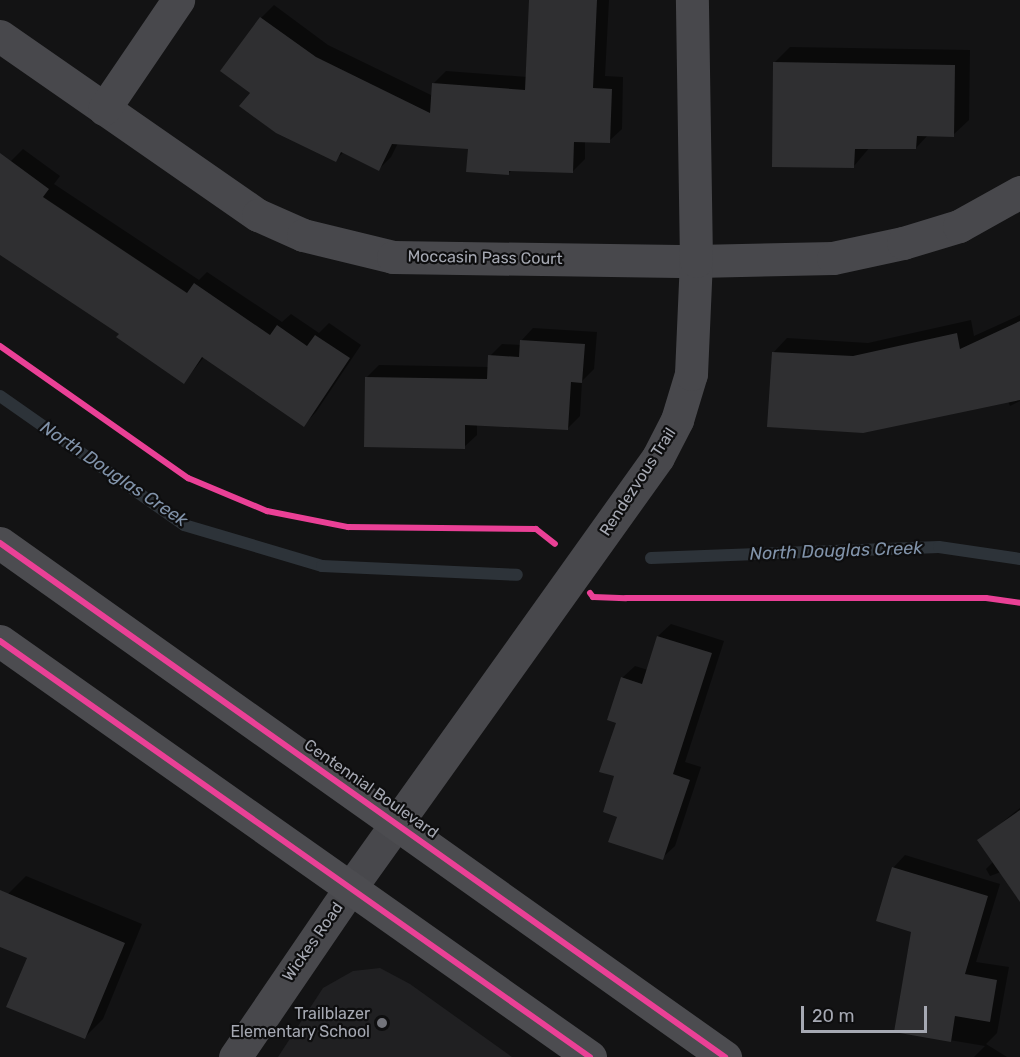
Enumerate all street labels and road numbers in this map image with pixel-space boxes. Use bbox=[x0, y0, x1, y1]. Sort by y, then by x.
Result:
street label: Moccasin Pass Court bbox=[407, 247, 563, 269]
street label: Rendezvous Trail bbox=[596, 424, 680, 540]
street label: Centennial Boulevard bbox=[300, 735, 442, 843]
street label: Wickes Road bbox=[279, 899, 347, 985]

